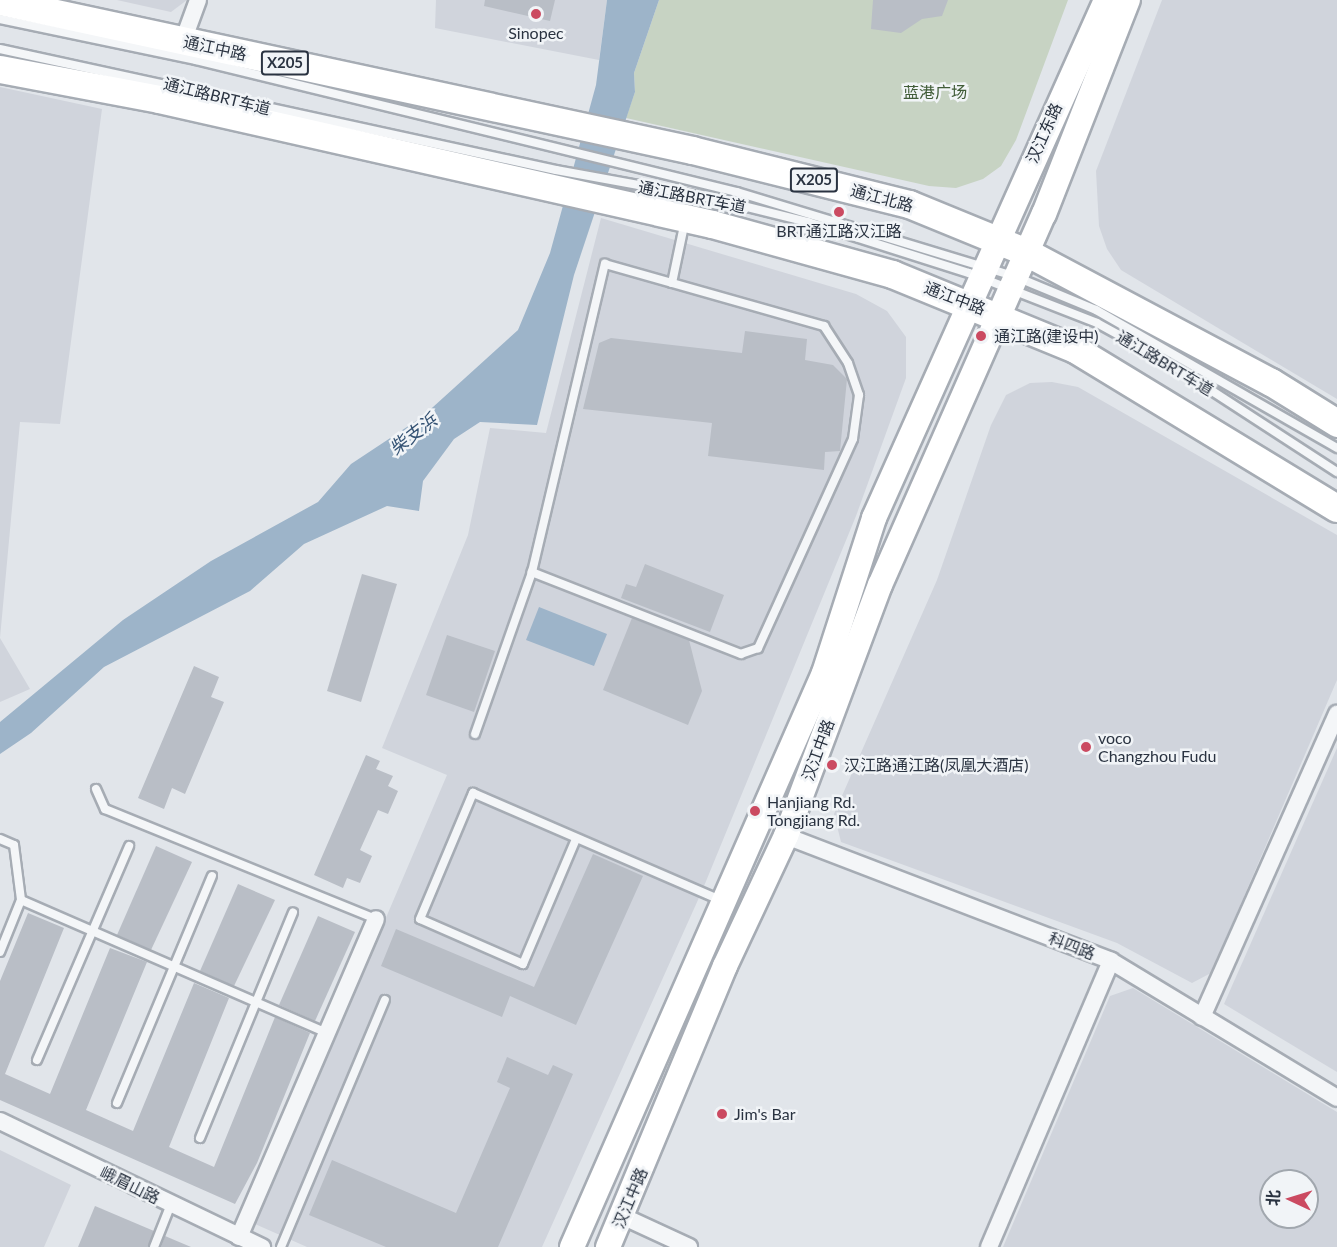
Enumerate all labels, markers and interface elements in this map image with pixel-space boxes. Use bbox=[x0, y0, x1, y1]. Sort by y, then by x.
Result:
marker: Sinopec bbox=[529, 7, 543, 21]
place label: Sinopec bbox=[508, 23, 564, 43]
street label: 通江中路 bbox=[182, 32, 248, 64]
road number: X205 bbox=[260, 51, 310, 75]
street label: 通江路BRT车道 bbox=[162, 73, 272, 119]
park label: 蓝港广场 bbox=[903, 82, 967, 102]
street label: 汉江东路 bbox=[1022, 100, 1066, 166]
road number: X205 bbox=[788, 168, 840, 192]
street label: 通江路BRT车道 bbox=[636, 177, 748, 217]
street label: 通江北路 bbox=[849, 180, 915, 216]
marker: BRT通江路汉江路 bbox=[832, 205, 846, 219]
place label: BRT通江路汉江路 bbox=[776, 221, 902, 241]
street label: 通江中路 bbox=[922, 278, 988, 318]
place label: 通江路(建设中) bbox=[994, 326, 1099, 346]
marker: 通江路(建设中) bbox=[972, 327, 990, 345]
street label: 通江路BRT车道 bbox=[1113, 327, 1217, 399]
water label: 柴支浜 bbox=[385, 409, 441, 459]
street label: 汉江中路 bbox=[798, 717, 838, 783]
place label: voco Changzhou Fudu bbox=[1098, 728, 1216, 766]
marker: voco Changzhou Fudu bbox=[1079, 740, 1093, 754]
place label: 汉江路通江路(凤凰大酒店) bbox=[844, 755, 1029, 775]
marker: 汉江路通江路(凤凰大酒店) bbox=[825, 758, 839, 772]
place label: Hanjiang Rd. Tongjiang Rd. bbox=[767, 792, 860, 830]
marker: Hanjiang Rd. Tongjiang Rd. bbox=[748, 804, 762, 818]
street label: 科四路 bbox=[1046, 928, 1098, 964]
place label: Jim's Bar bbox=[734, 1104, 796, 1124]
marker: Jim's Bar bbox=[715, 1107, 729, 1121]
street label: 峨眉山路 bbox=[97, 1162, 163, 1208]
street label: 汉江中路 bbox=[609, 1165, 651, 1231]
north arrow bbox=[1259, 1169, 1319, 1229]
text: 北 bbox=[1263, 1189, 1283, 1207]

